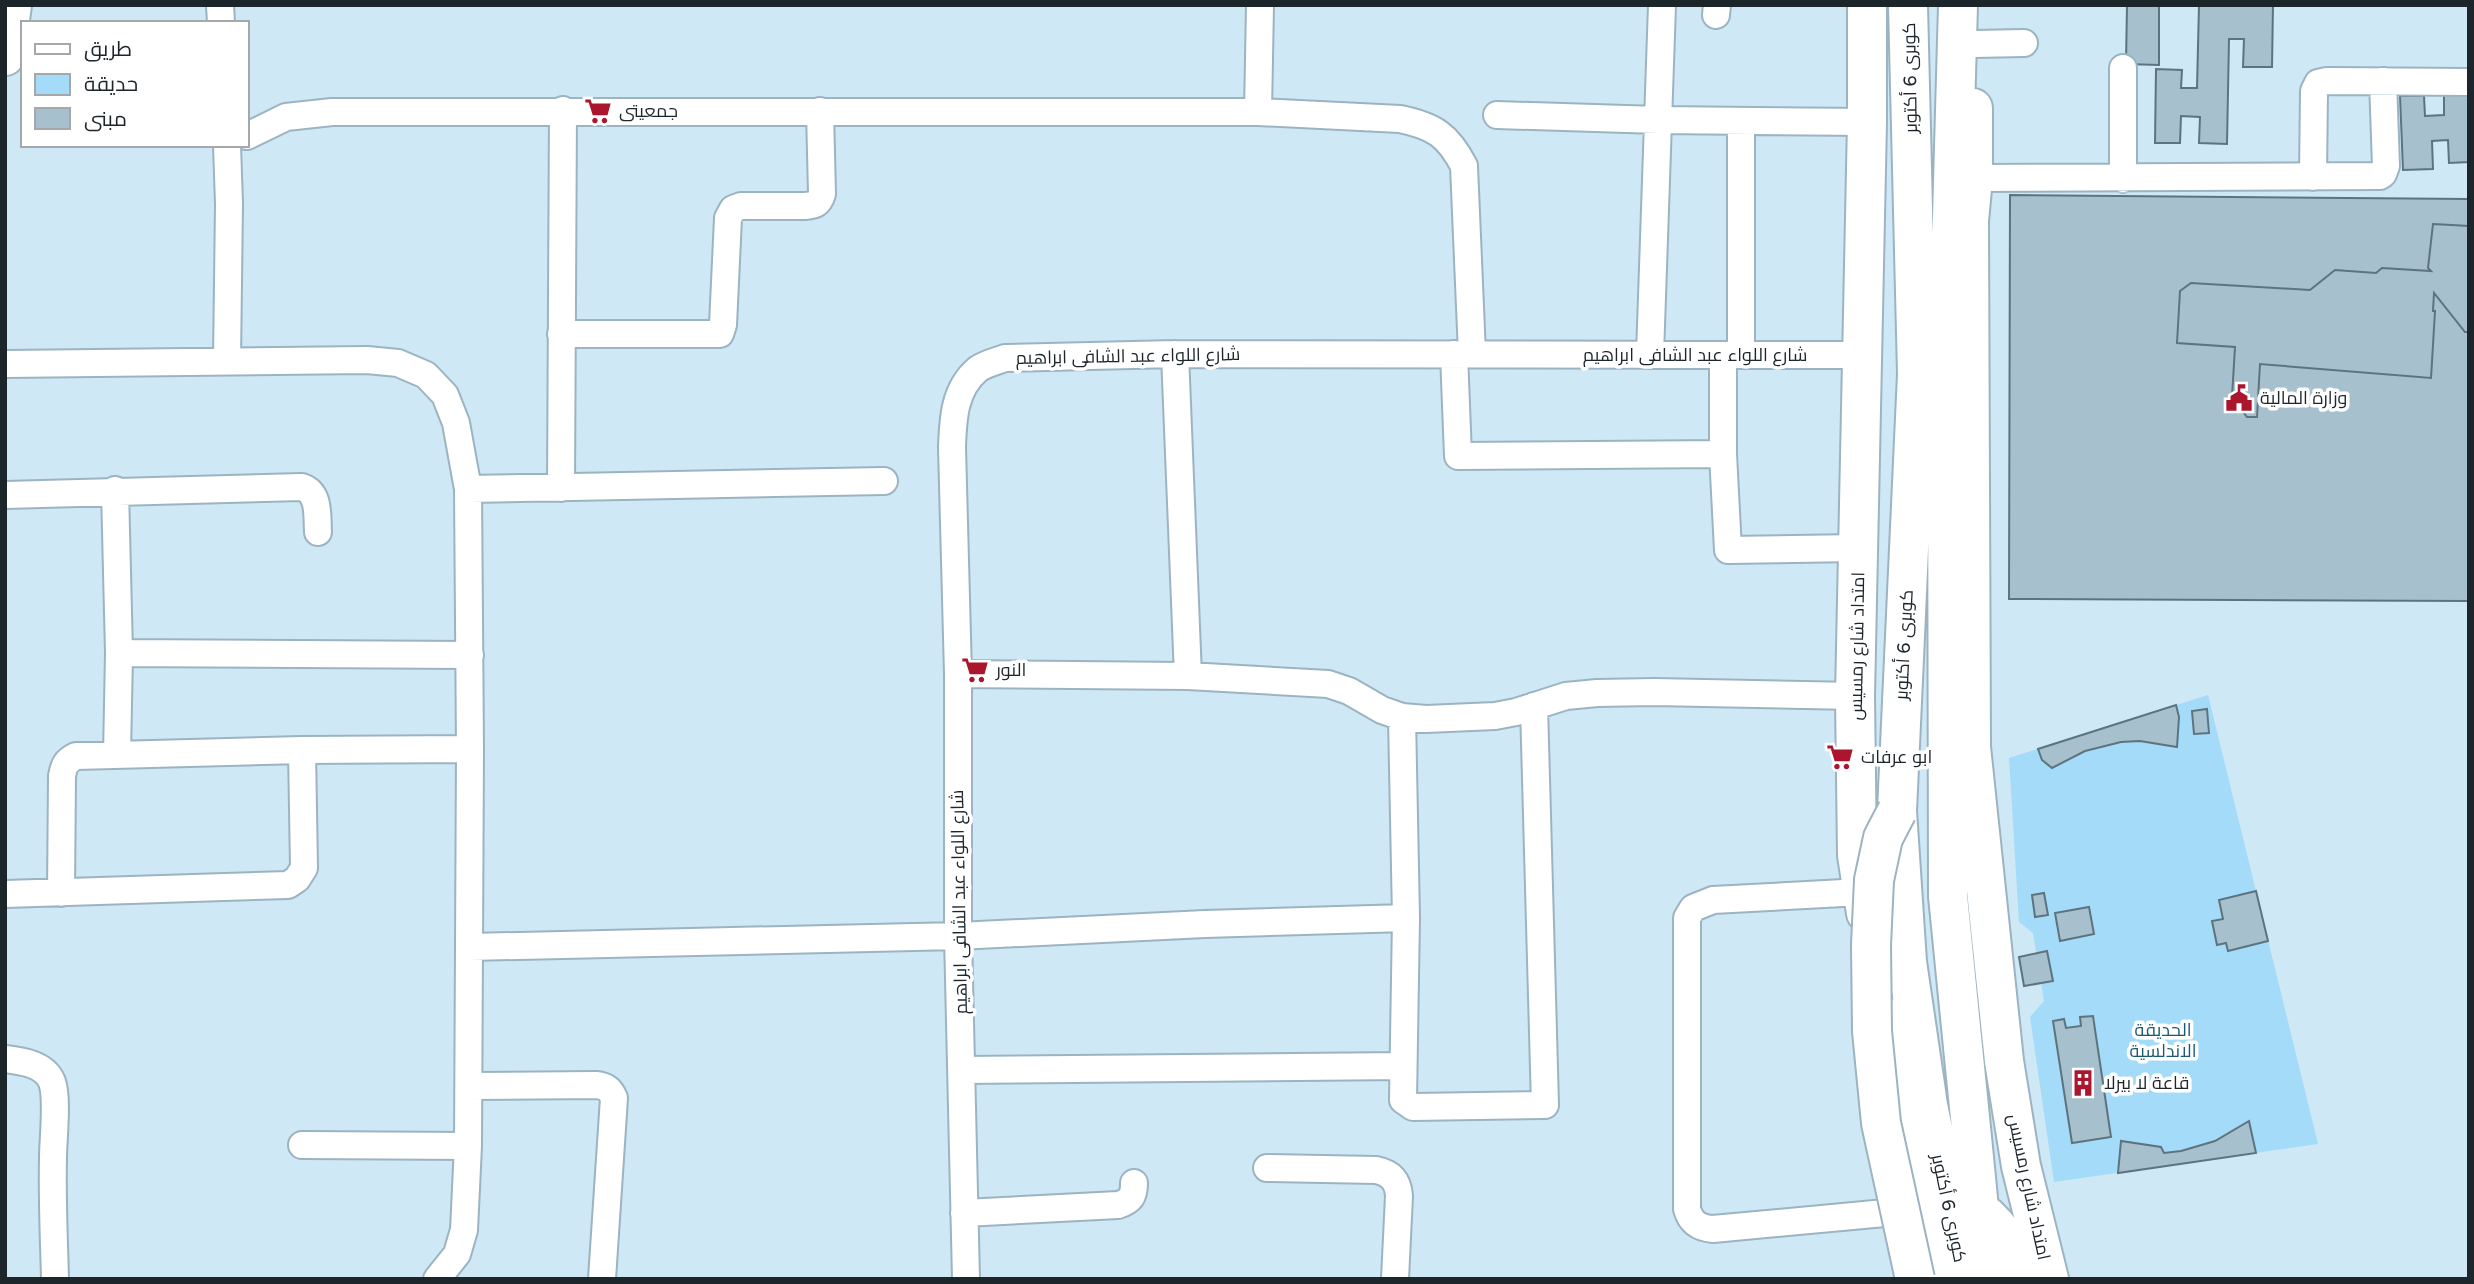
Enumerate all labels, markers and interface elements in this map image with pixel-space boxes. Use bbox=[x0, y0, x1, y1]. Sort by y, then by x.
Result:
legend bbox=[21, 21, 248, 147]
street label: كوبرى 6 أكتوبر bbox=[1898, 22, 1922, 135]
text: طريق bbox=[84, 37, 132, 62]
text: حديقة bbox=[84, 72, 138, 97]
supermarket icon: جمعيتى bbox=[583, 96, 613, 126]
place label: جمعيتى bbox=[619, 100, 678, 122]
text: مبنى bbox=[84, 107, 127, 132]
street label: شارع اللواء عبد الشافى ابراهيم bbox=[1015, 343, 1241, 370]
street label: شارع اللواء عبد الشافى ابراهيم bbox=[1583, 344, 1807, 367]
public building icon: وزارة المالية bbox=[2224, 383, 2254, 413]
place label: وزارة المالية bbox=[2260, 387, 2347, 409]
street label: امتداد شارع رمسيس bbox=[1845, 572, 1870, 720]
street label: كوبرى 6 أكتوبر bbox=[1890, 589, 1918, 702]
supermarket icon: النور bbox=[960, 655, 990, 685]
place label: النور bbox=[995, 659, 1026, 681]
supermarket icon: ابو عرفات bbox=[1825, 742, 1855, 772]
place label: ابو عرفات bbox=[1861, 746, 1932, 768]
street label: شارع اللواء عبد الشافى ابراهيم bbox=[946, 789, 973, 1015]
park label: الحديقة الاندلسية bbox=[2130, 1019, 2197, 1062]
building icon: قاعة لا بيرلا bbox=[2068, 1068, 2098, 1098]
place label: قاعة لا بيرلا bbox=[2104, 1072, 2189, 1094]
street label: امتداد شارع رمسيس bbox=[2002, 1112, 2055, 1262]
street label: كوبرى 6 أكتوبر bbox=[1927, 1151, 1971, 1264]

